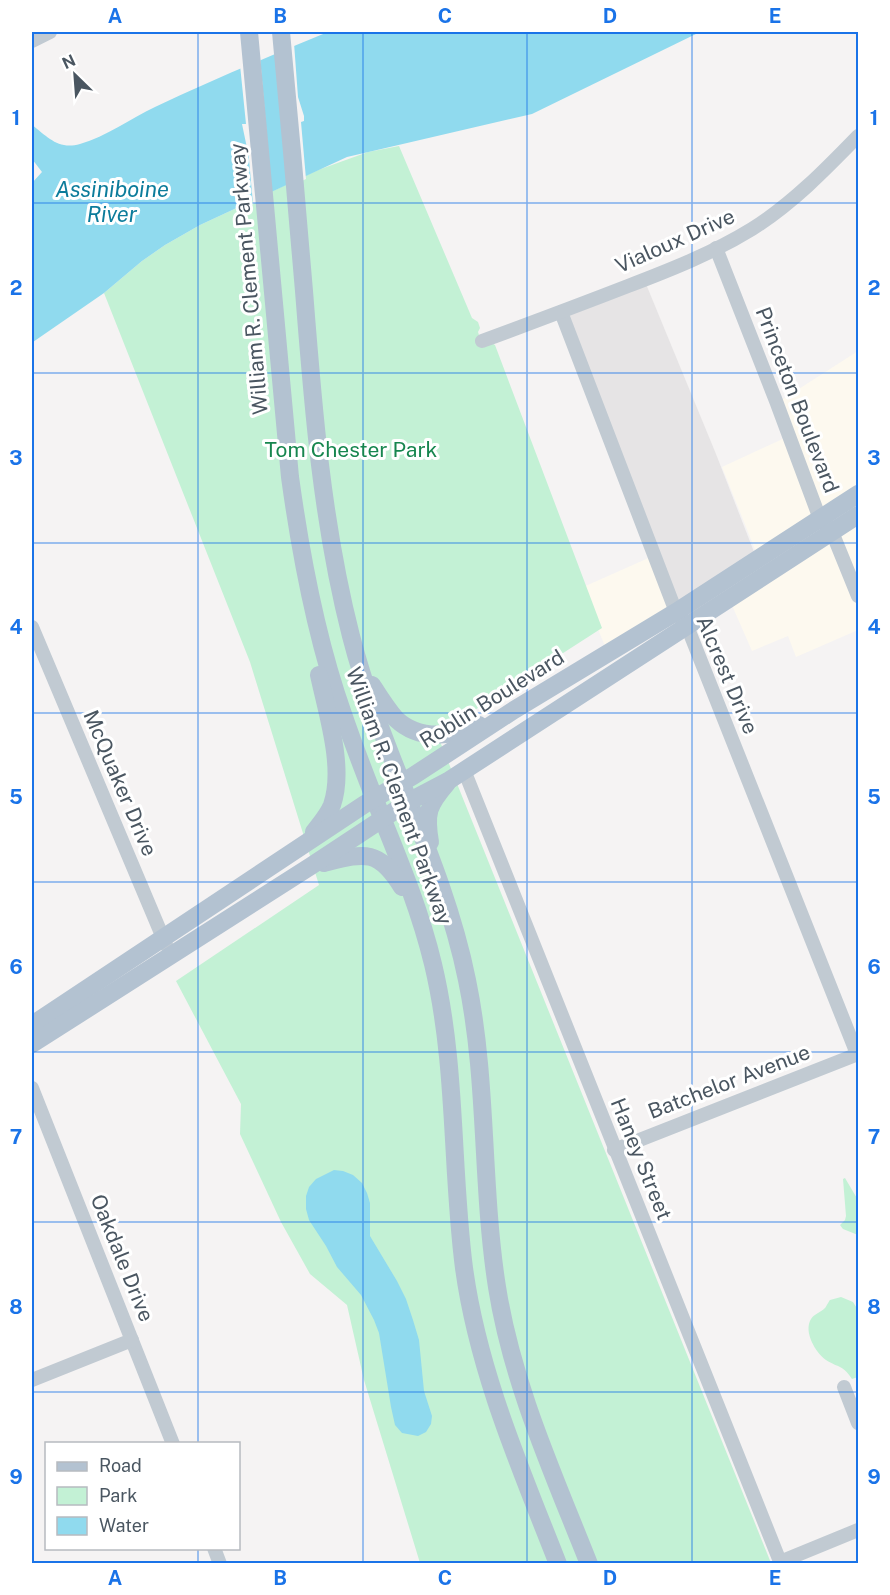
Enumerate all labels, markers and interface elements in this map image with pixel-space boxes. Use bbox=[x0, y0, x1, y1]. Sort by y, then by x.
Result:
text: A bbox=[108, 4, 122, 28]
text: B bbox=[273, 4, 287, 28]
text: C bbox=[438, 4, 452, 28]
text: D bbox=[603, 4, 617, 28]
text: E bbox=[769, 4, 781, 28]
north arrow bbox=[45, 45, 105, 105]
text: N bbox=[59, 51, 79, 73]
text: 1 bbox=[12, 106, 20, 130]
text: 1 bbox=[870, 106, 878, 130]
street label: William R. Clement Parkway bbox=[224, 142, 273, 416]
water label: Assiniboine River bbox=[55, 176, 169, 227]
street label: Vialoux Drive bbox=[611, 203, 738, 278]
text: 2 bbox=[10, 276, 22, 300]
text: 2 bbox=[868, 276, 880, 300]
street label: Princeton Boulevard bbox=[750, 303, 844, 496]
park label: Tom Chester Park bbox=[265, 437, 438, 462]
text: 3 bbox=[9, 446, 23, 470]
text: 3 bbox=[867, 446, 881, 470]
street label: Alcrest Drive bbox=[691, 612, 764, 738]
text: 4 bbox=[9, 615, 23, 639]
text: 4 bbox=[867, 615, 881, 639]
street label: Roblin Boulevard bbox=[415, 644, 569, 753]
street label: William R. Clement Parkway bbox=[341, 664, 458, 928]
street label: McQuaker Drive bbox=[78, 706, 162, 860]
text: 5 bbox=[9, 785, 23, 809]
text: 5 bbox=[867, 785, 881, 809]
text: 6 bbox=[9, 955, 23, 979]
text: 6 bbox=[867, 955, 881, 979]
street label: Batchelor Avenue bbox=[644, 1039, 813, 1124]
street label: Haney Street bbox=[606, 1094, 677, 1223]
text: 7 bbox=[10, 1125, 22, 1149]
text: 7 bbox=[868, 1125, 880, 1149]
street label: Oakdale Drive bbox=[86, 1190, 159, 1325]
text: 8 bbox=[9, 1295, 23, 1319]
text: 8 bbox=[867, 1295, 881, 1319]
legend bbox=[45, 1442, 240, 1550]
text: Road bbox=[99, 1455, 142, 1476]
text: 9 bbox=[9, 1465, 23, 1489]
text: 9 bbox=[867, 1465, 881, 1489]
text: Park bbox=[99, 1485, 137, 1506]
text: Water bbox=[99, 1515, 149, 1536]
text: A bbox=[108, 1566, 122, 1590]
text: B bbox=[273, 1566, 287, 1590]
text: C bbox=[438, 1566, 452, 1590]
text: D bbox=[603, 1566, 617, 1590]
text: E bbox=[769, 1566, 781, 1590]

